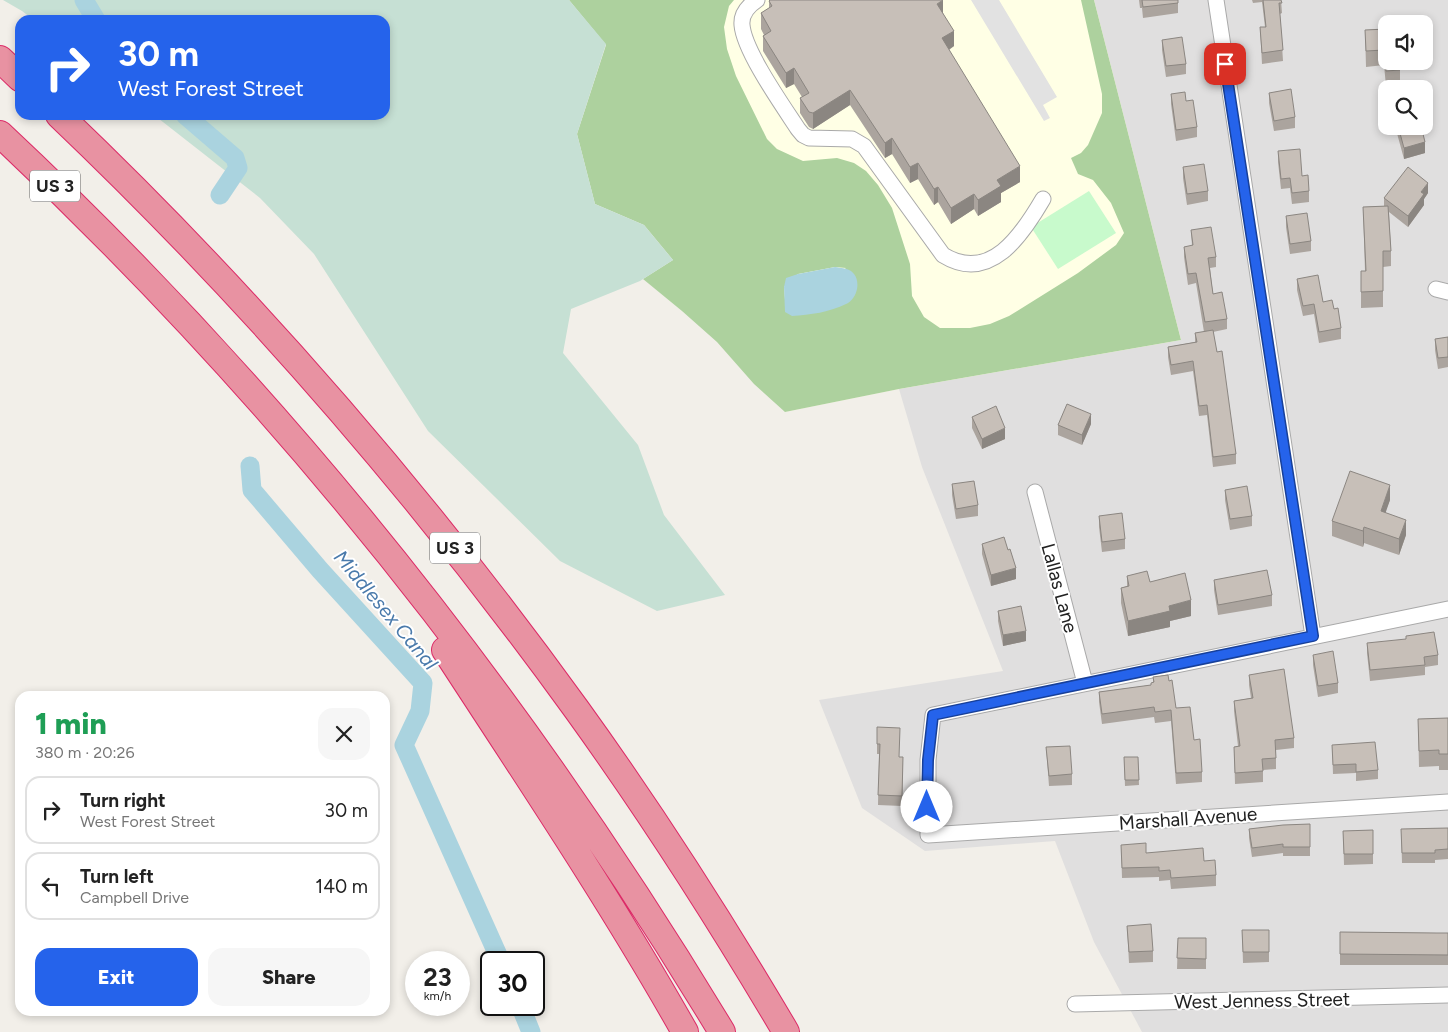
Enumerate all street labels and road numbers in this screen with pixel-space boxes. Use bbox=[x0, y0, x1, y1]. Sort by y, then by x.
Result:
road number: US 3 bbox=[30, 170, 80, 202]
road number: US 3 bbox=[430, 532, 480, 564]
street label: Lallas Lane bbox=[1037, 541, 1082, 635]
street label: Marshall Avenue bbox=[1118, 802, 1258, 835]
street label: West Jenness Street bbox=[1174, 987, 1350, 1014]

